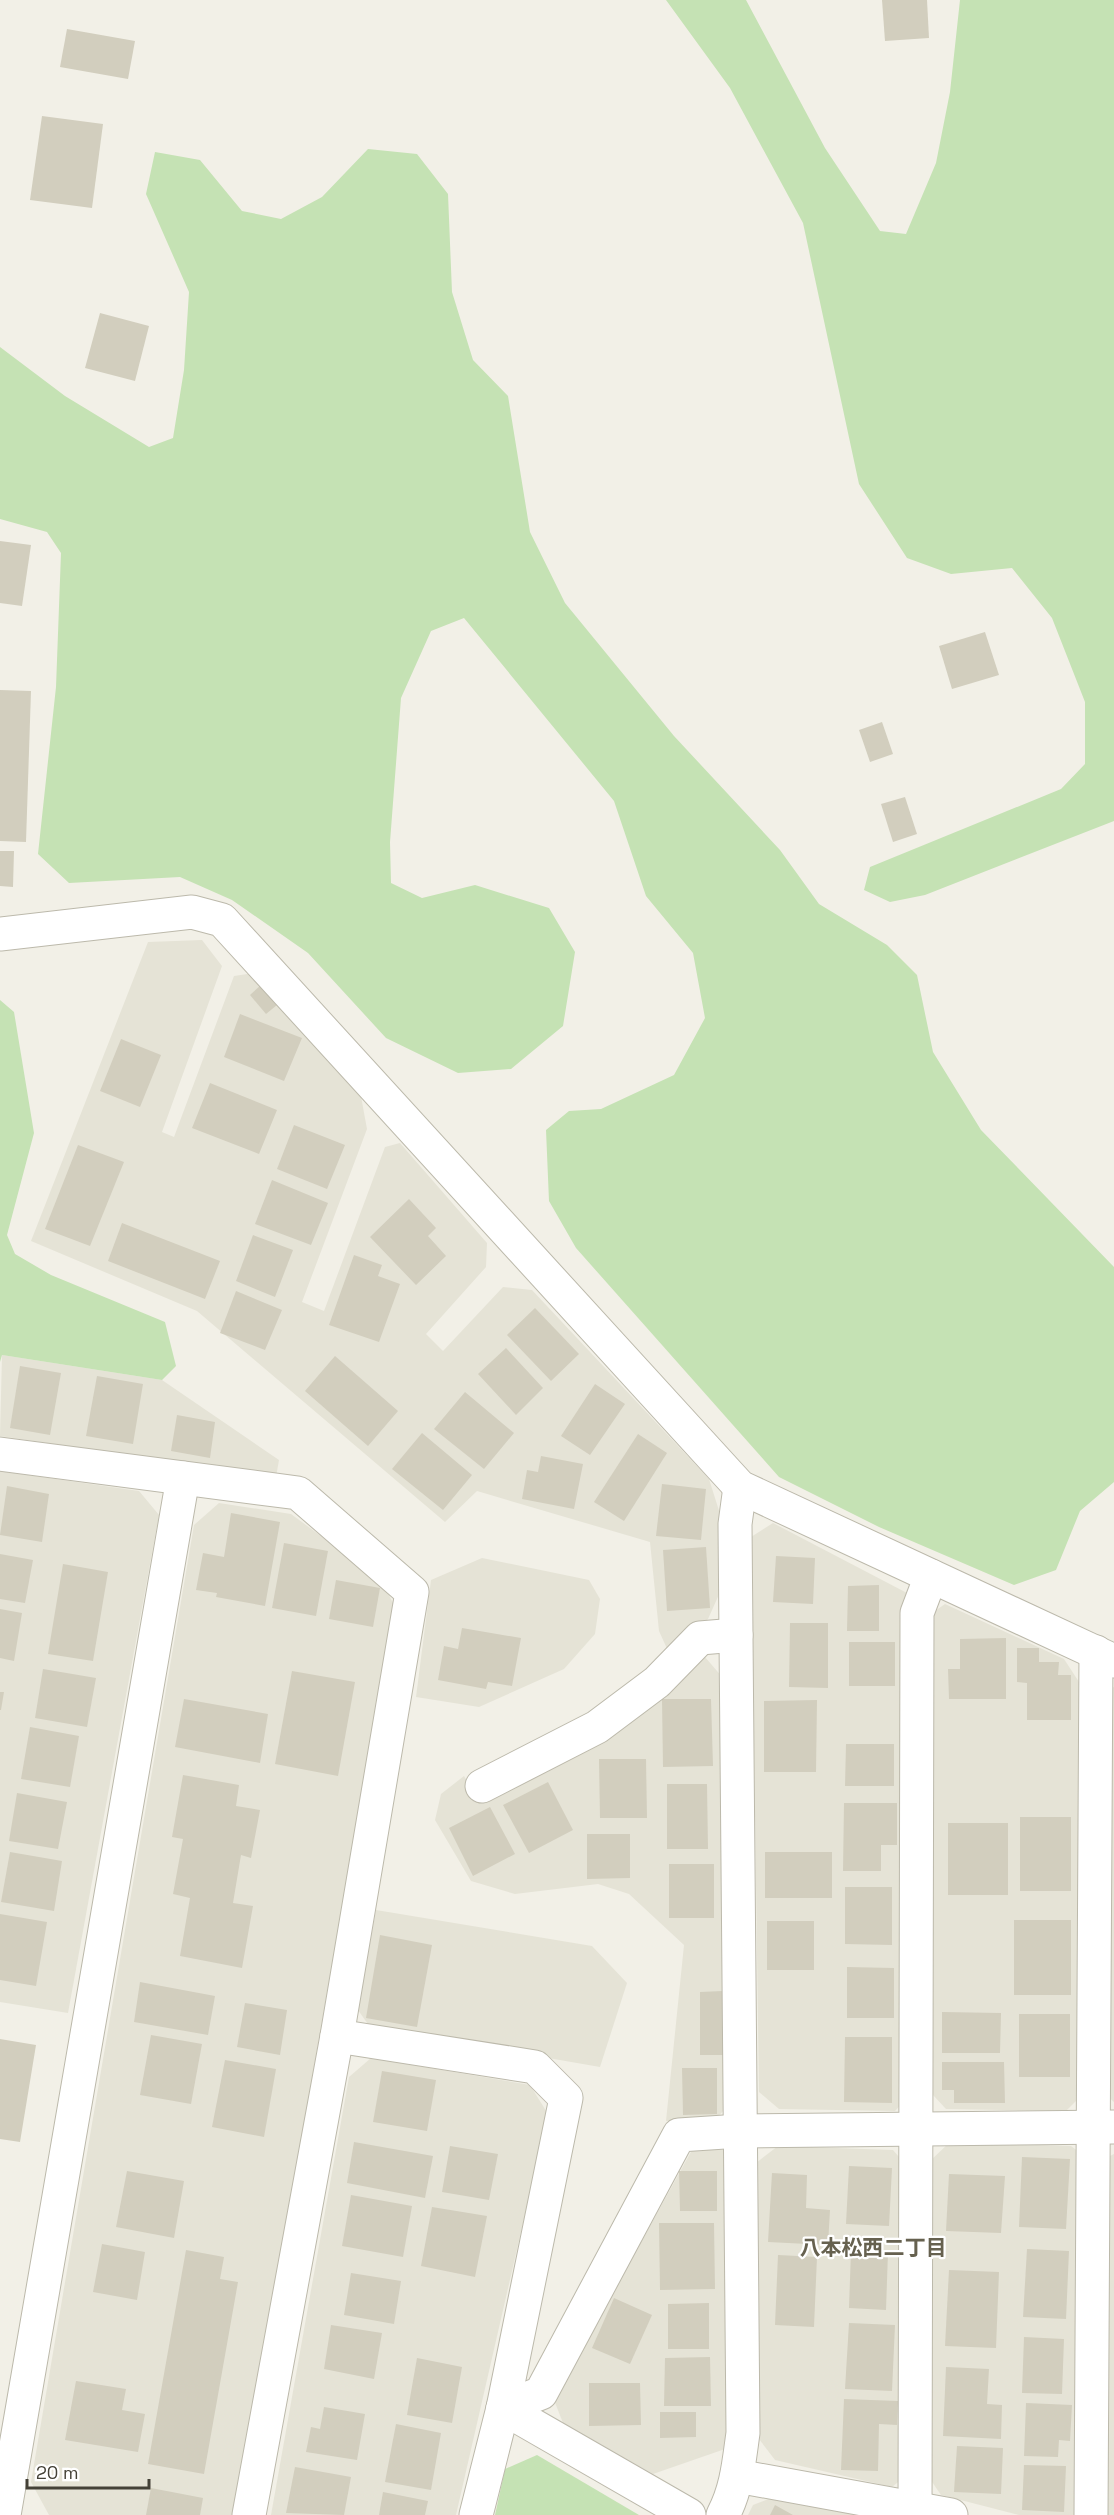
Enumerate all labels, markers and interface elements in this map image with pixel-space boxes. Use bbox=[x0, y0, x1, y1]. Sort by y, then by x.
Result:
district label: 八本松西二丁目 bbox=[800, 2234, 947, 2261]
scale bar bbox=[27, 2452, 148, 2490]
text: 20 m bbox=[36, 2461, 79, 2484]

